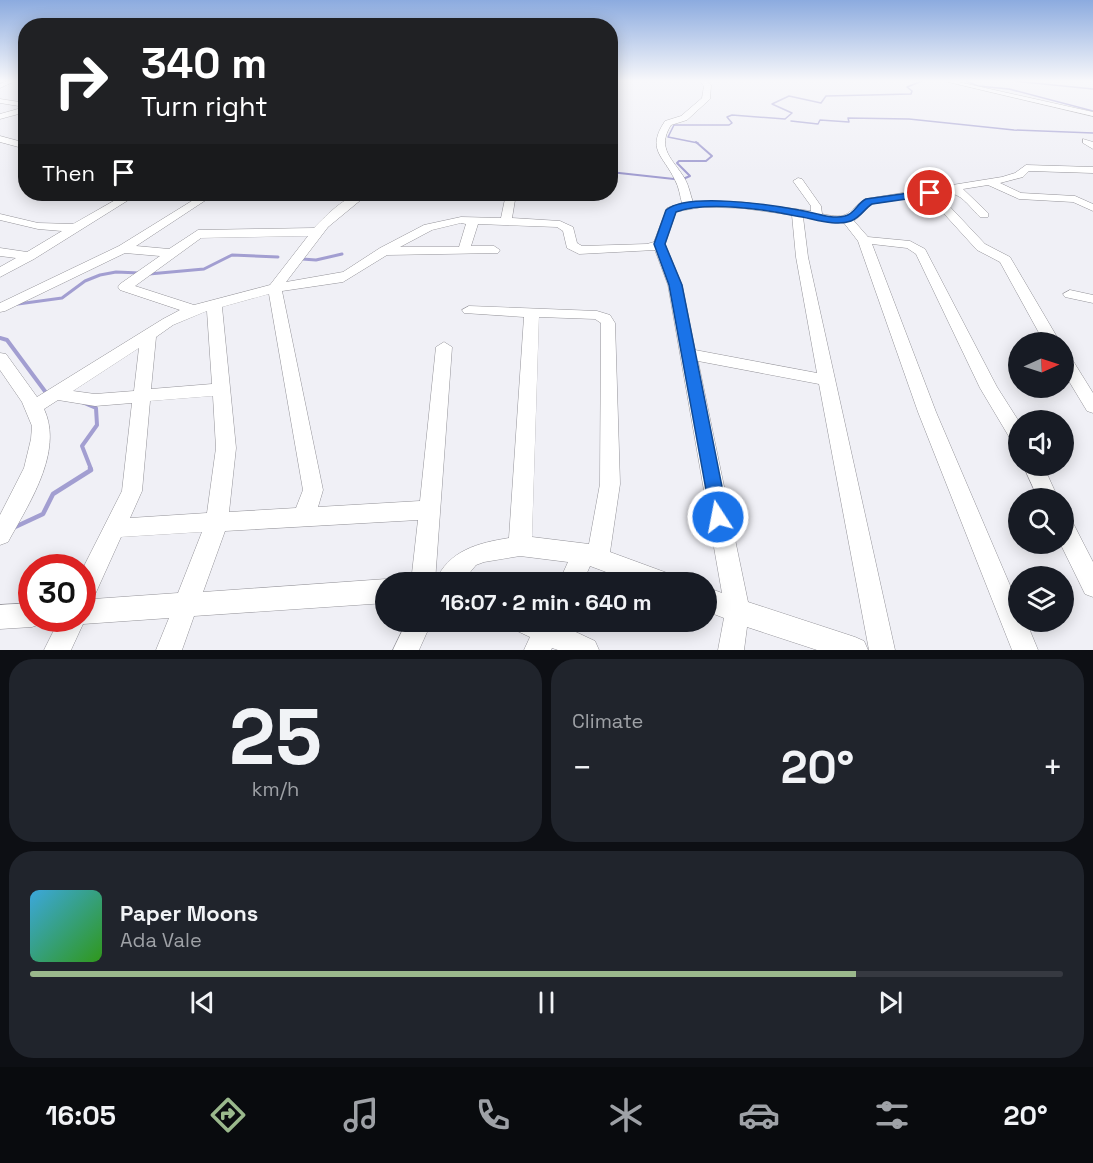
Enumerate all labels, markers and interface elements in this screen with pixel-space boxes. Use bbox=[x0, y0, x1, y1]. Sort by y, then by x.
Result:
text: 340 m bbox=[141, 37, 267, 90]
icon: right bbox=[42, 42, 120, 120]
text: Turn right bbox=[141, 89, 268, 124]
icon: arrive bbox=[107, 156, 140, 189]
text: Then bbox=[42, 159, 95, 187]
pin bbox=[904, 167, 955, 218]
icon: arrive bbox=[913, 176, 946, 209]
north arrow bbox=[1008, 332, 1074, 398]
map controls bbox=[1008, 332, 1074, 632]
button: sound bbox=[1008, 410, 1074, 476]
position arrow bbox=[686, 485, 750, 549]
button: search bbox=[1008, 488, 1074, 554]
speed limit sign: 30 bbox=[18, 554, 96, 632]
button: layers bbox=[1008, 566, 1074, 632]
text: 16:07 · 2 min · 640 m bbox=[440, 588, 652, 616]
text: 25 bbox=[229, 687, 322, 787]
text: Climate bbox=[572, 708, 643, 734]
text: 20° bbox=[781, 739, 854, 796]
text: − bbox=[572, 747, 592, 789]
text: + bbox=[1043, 747, 1063, 789]
text: km/h bbox=[252, 776, 299, 802]
text: Paper Moons bbox=[120, 899, 258, 927]
text: Ada Vale bbox=[120, 927, 202, 953]
icon: previous bbox=[186, 986, 219, 1019]
icon: pause bbox=[530, 986, 563, 1019]
icon: next bbox=[874, 986, 907, 1019]
icon: directions bbox=[207, 1094, 249, 1136]
icon: music bbox=[340, 1094, 382, 1136]
icon: phone bbox=[472, 1094, 514, 1136]
icon: climate bbox=[605, 1094, 647, 1136]
icon: car bbox=[738, 1094, 780, 1136]
icon: filters bbox=[871, 1094, 913, 1136]
text: 16:05 bbox=[45, 1098, 116, 1133]
text: 20° bbox=[1003, 1098, 1048, 1133]

